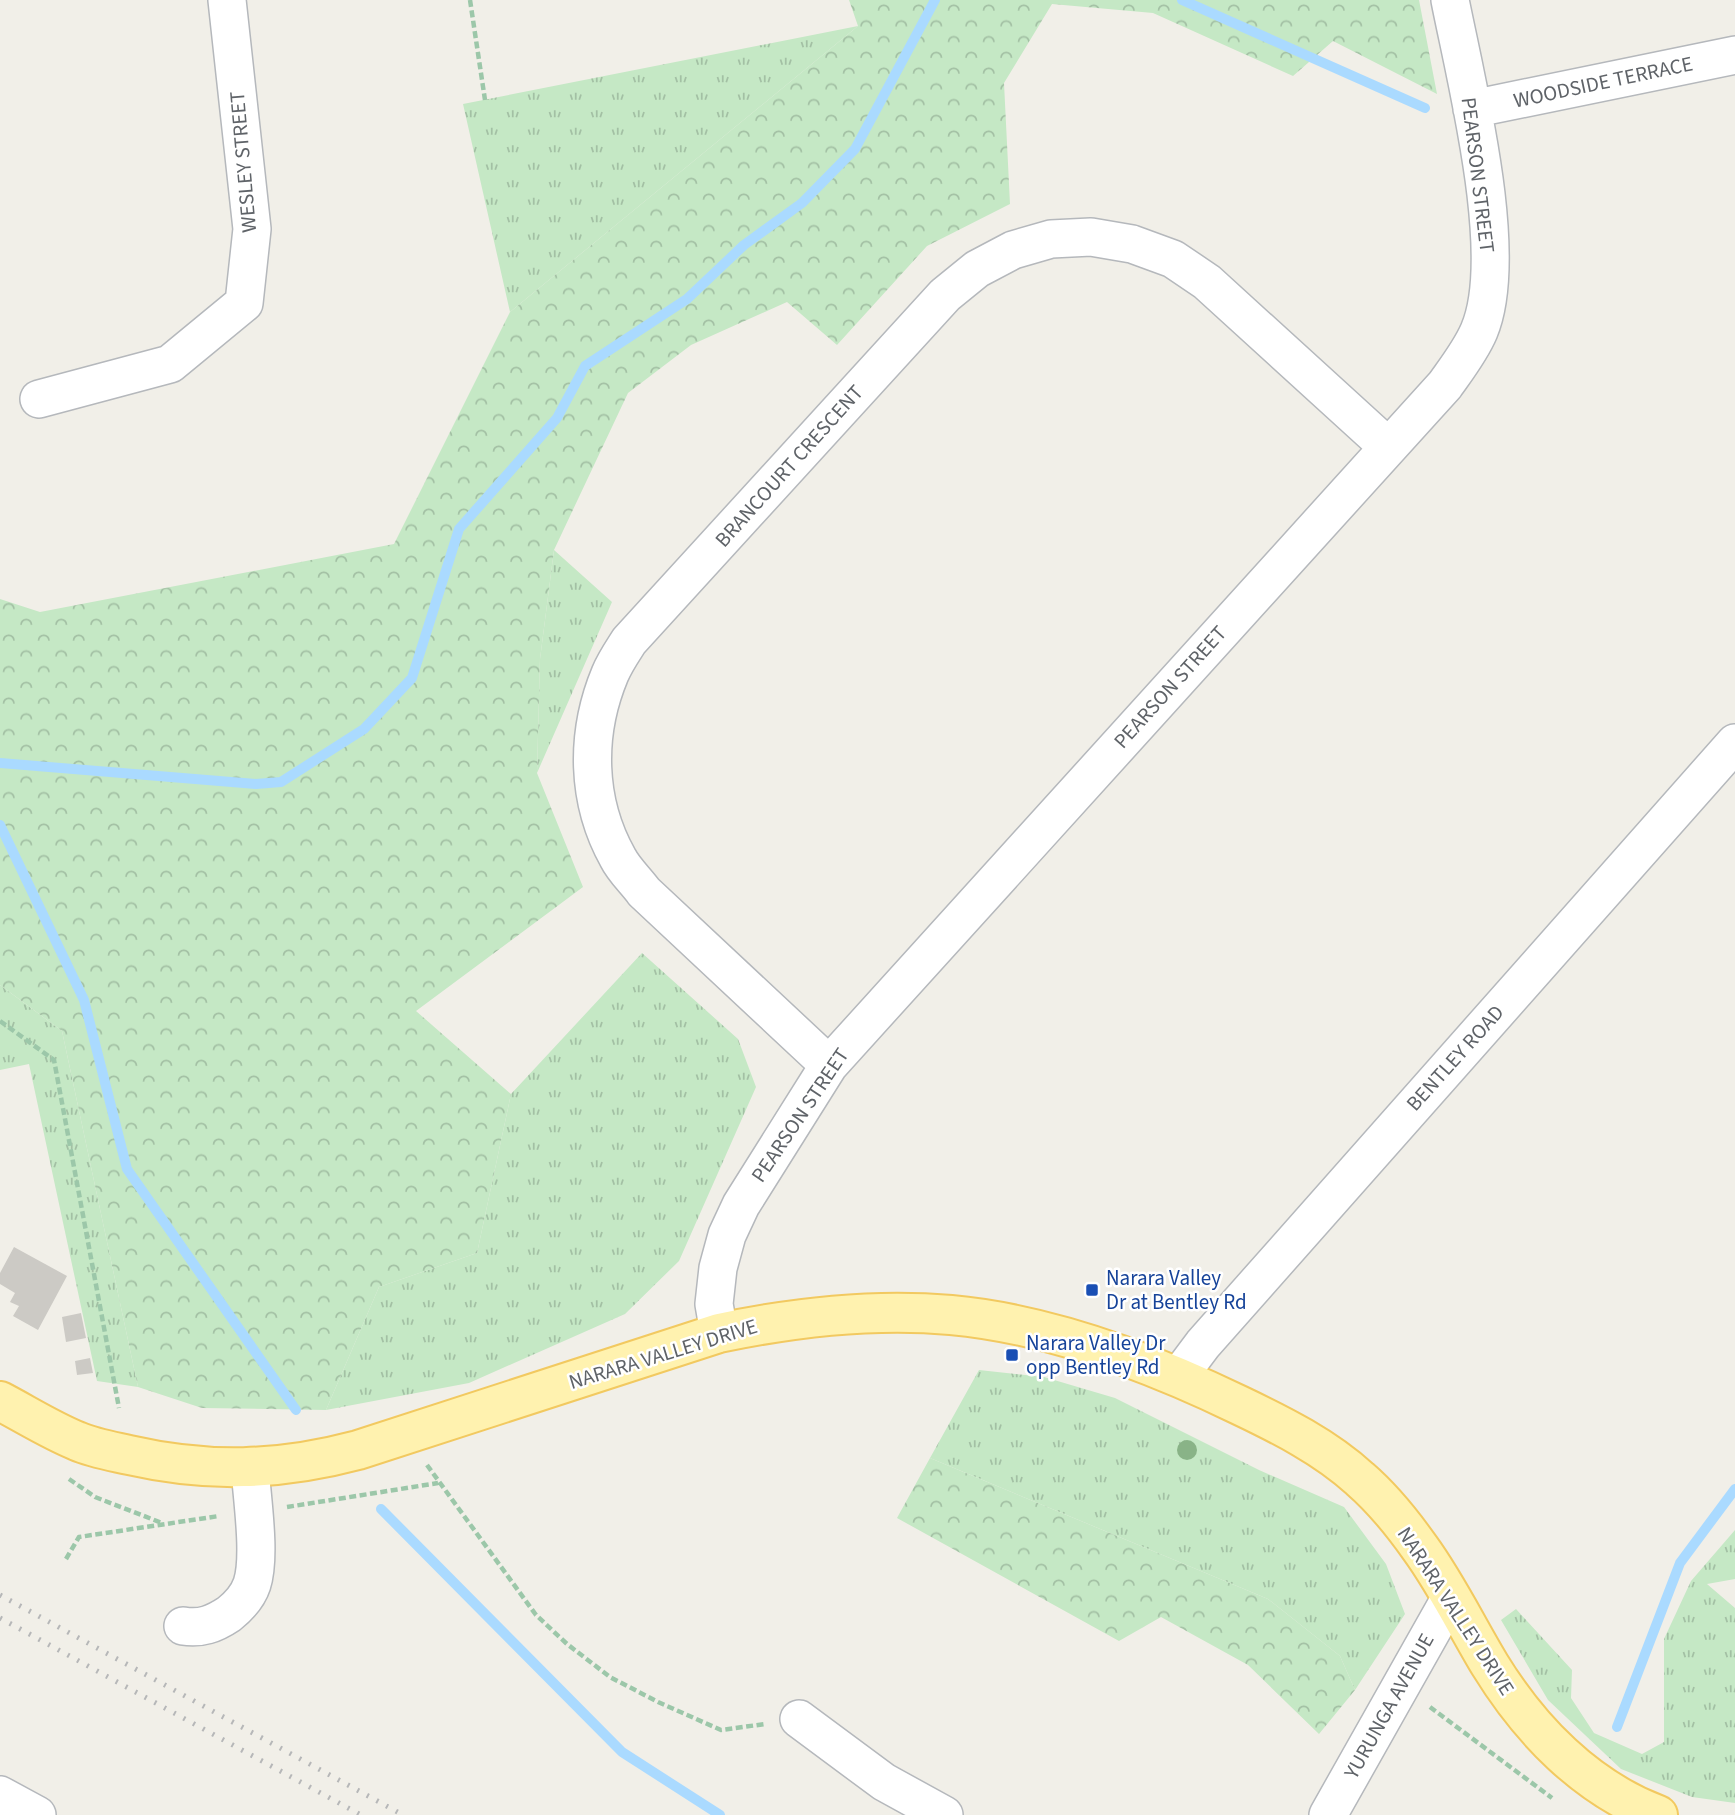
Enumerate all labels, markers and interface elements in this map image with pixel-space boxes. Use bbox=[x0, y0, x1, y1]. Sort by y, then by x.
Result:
street label: WOODSIDE TERRACE bbox=[1511, 48, 1695, 116]
street label: WESLEY STREET bbox=[222, 90, 264, 234]
street label: PEARSON STREET bbox=[1454, 96, 1502, 254]
street label: BRANCOURT CRESCENT bbox=[708, 378, 870, 554]
street label: PEARSON STREET bbox=[1107, 619, 1233, 755]
street label: BENTLEY ROAD bbox=[1399, 998, 1511, 1118]
street label: PEARSON STREET bbox=[744, 1042, 856, 1188]
place label: Narara Valley Dr at Bentley Rd bbox=[1106, 1263, 1247, 1317]
marker: Narara Valley Dr at Bentley Rd bbox=[1084, 1282, 1100, 1298]
street label: NARARA VALLEY DRIVE bbox=[565, 1311, 761, 1397]
place label: Narara Valley Dr opp Bentley Rd bbox=[1026, 1328, 1166, 1382]
marker: Narara Valley Dr opp Bentley Rd bbox=[1004, 1347, 1020, 1363]
street label: NARARA VALLEY DRIVE bbox=[1390, 1521, 1522, 1701]
street label: YURUNGA AVENUE bbox=[1336, 1628, 1441, 1785]

